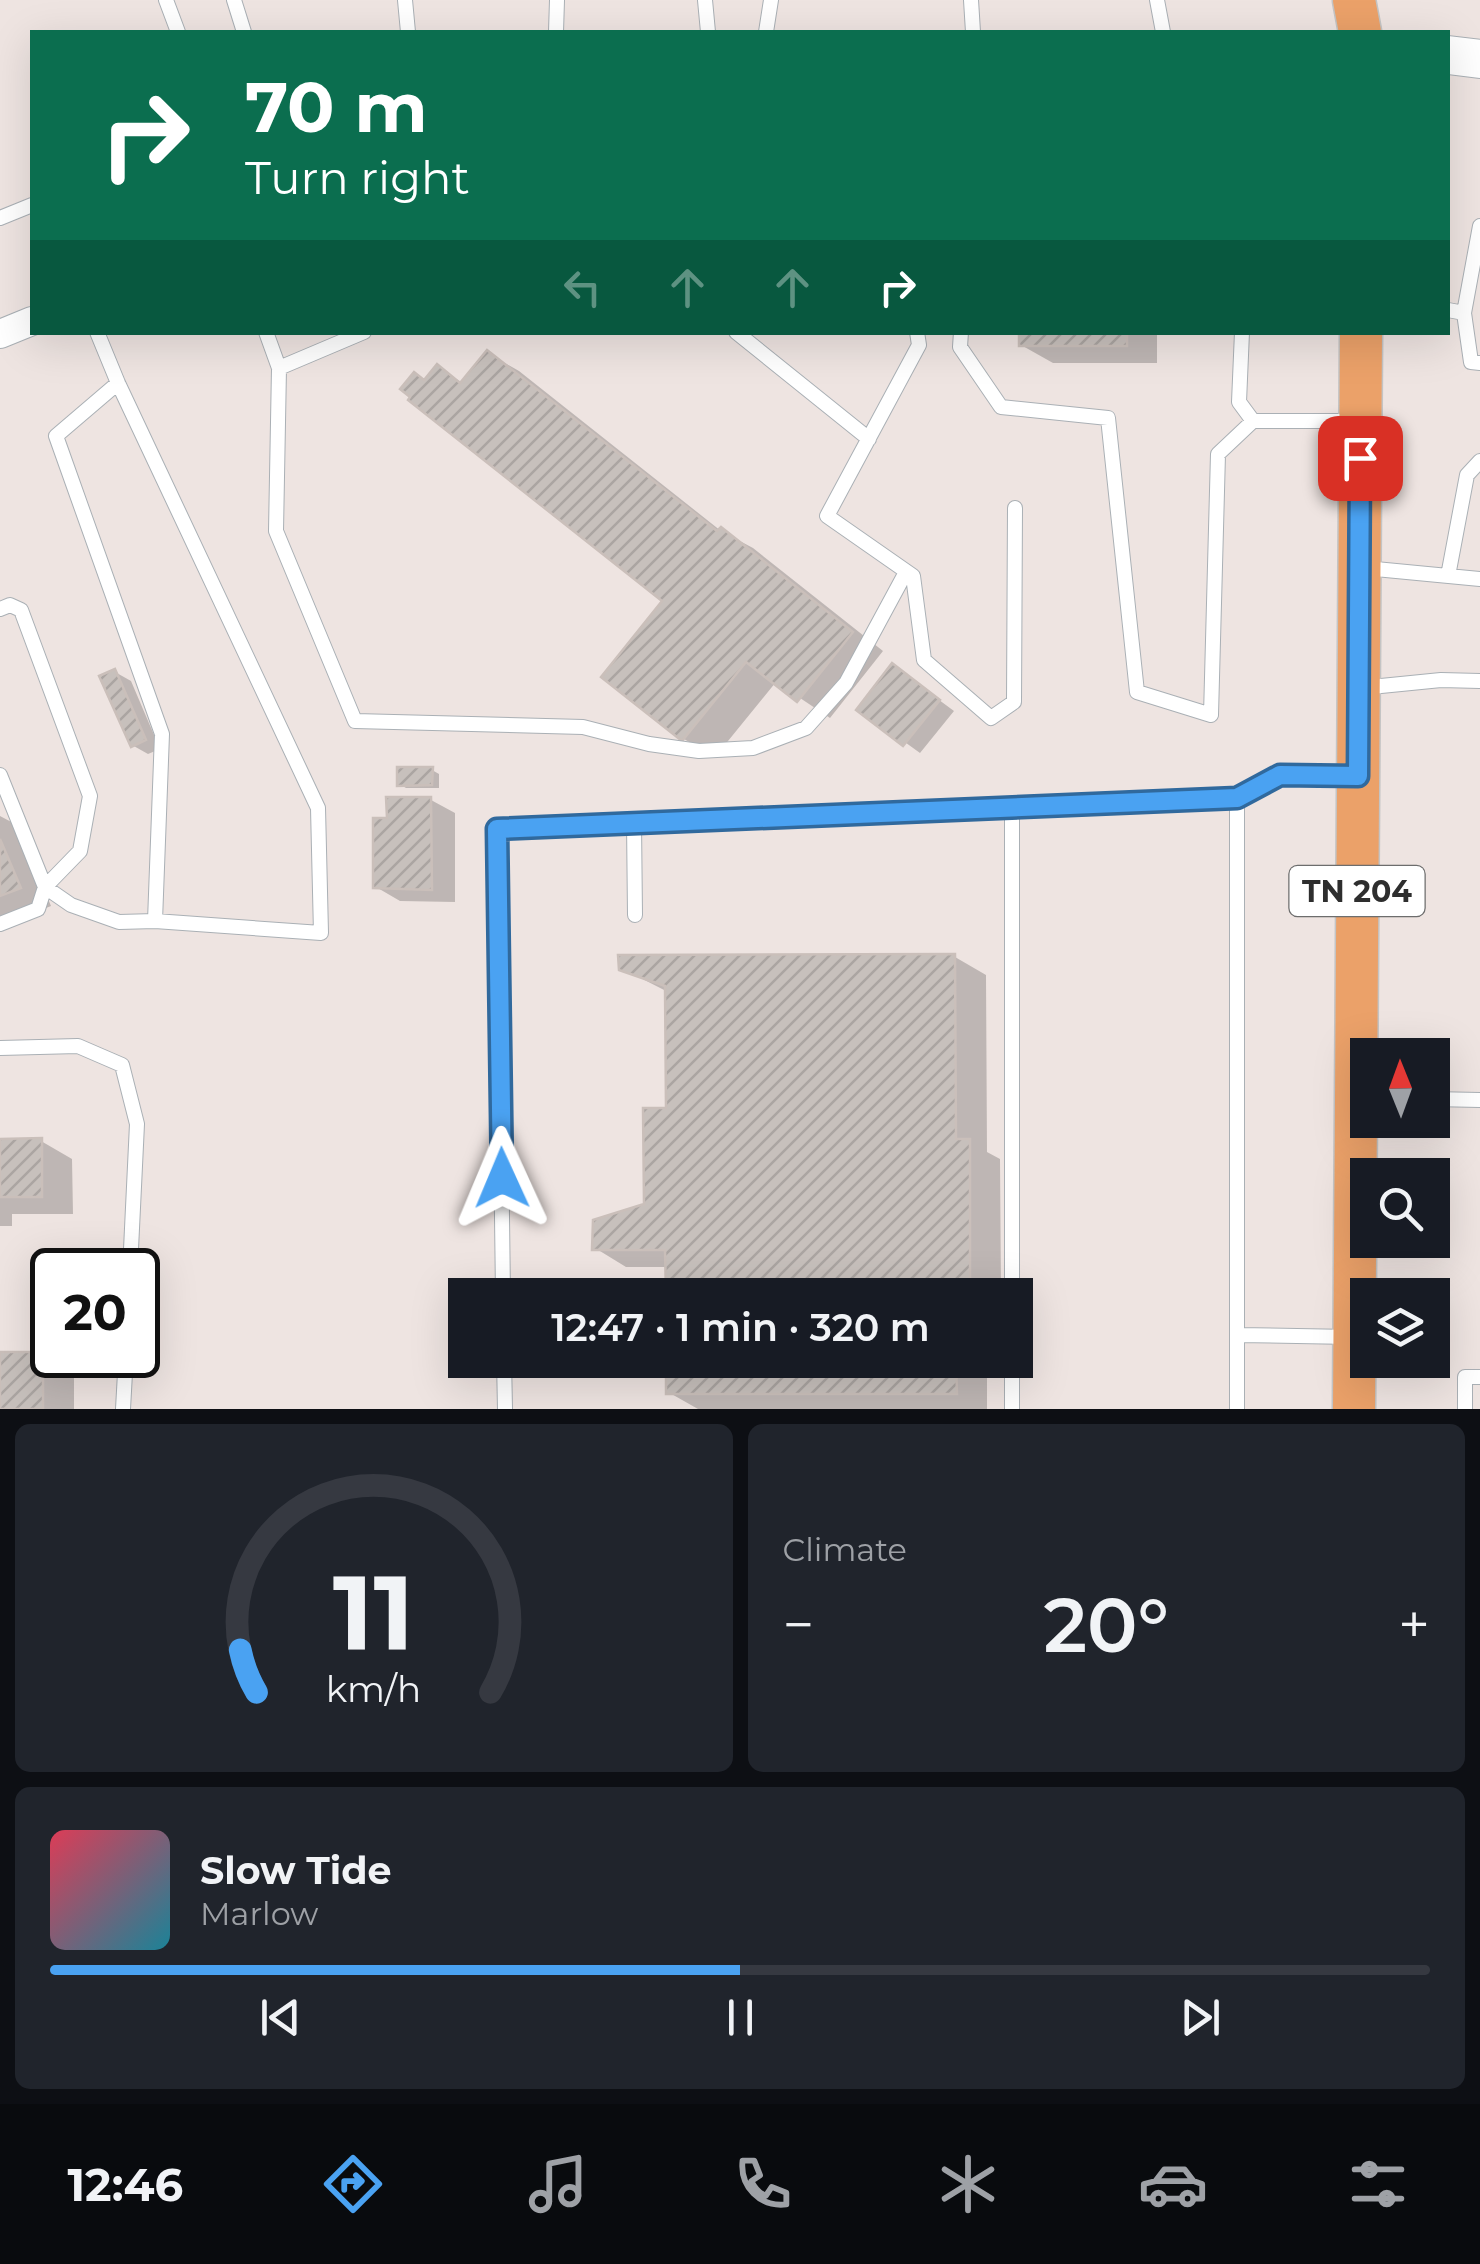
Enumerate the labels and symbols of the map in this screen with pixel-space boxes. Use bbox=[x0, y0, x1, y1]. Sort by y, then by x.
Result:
pin bbox=[1318, 416, 1403, 501]
road number: TN 204 bbox=[1290, 866, 1424, 916]
north arrow bbox=[1350, 1038, 1450, 1138]
position arrow bbox=[450, 1126, 554, 1230]
speed limit sign: 20 bbox=[30, 1248, 160, 1378]

